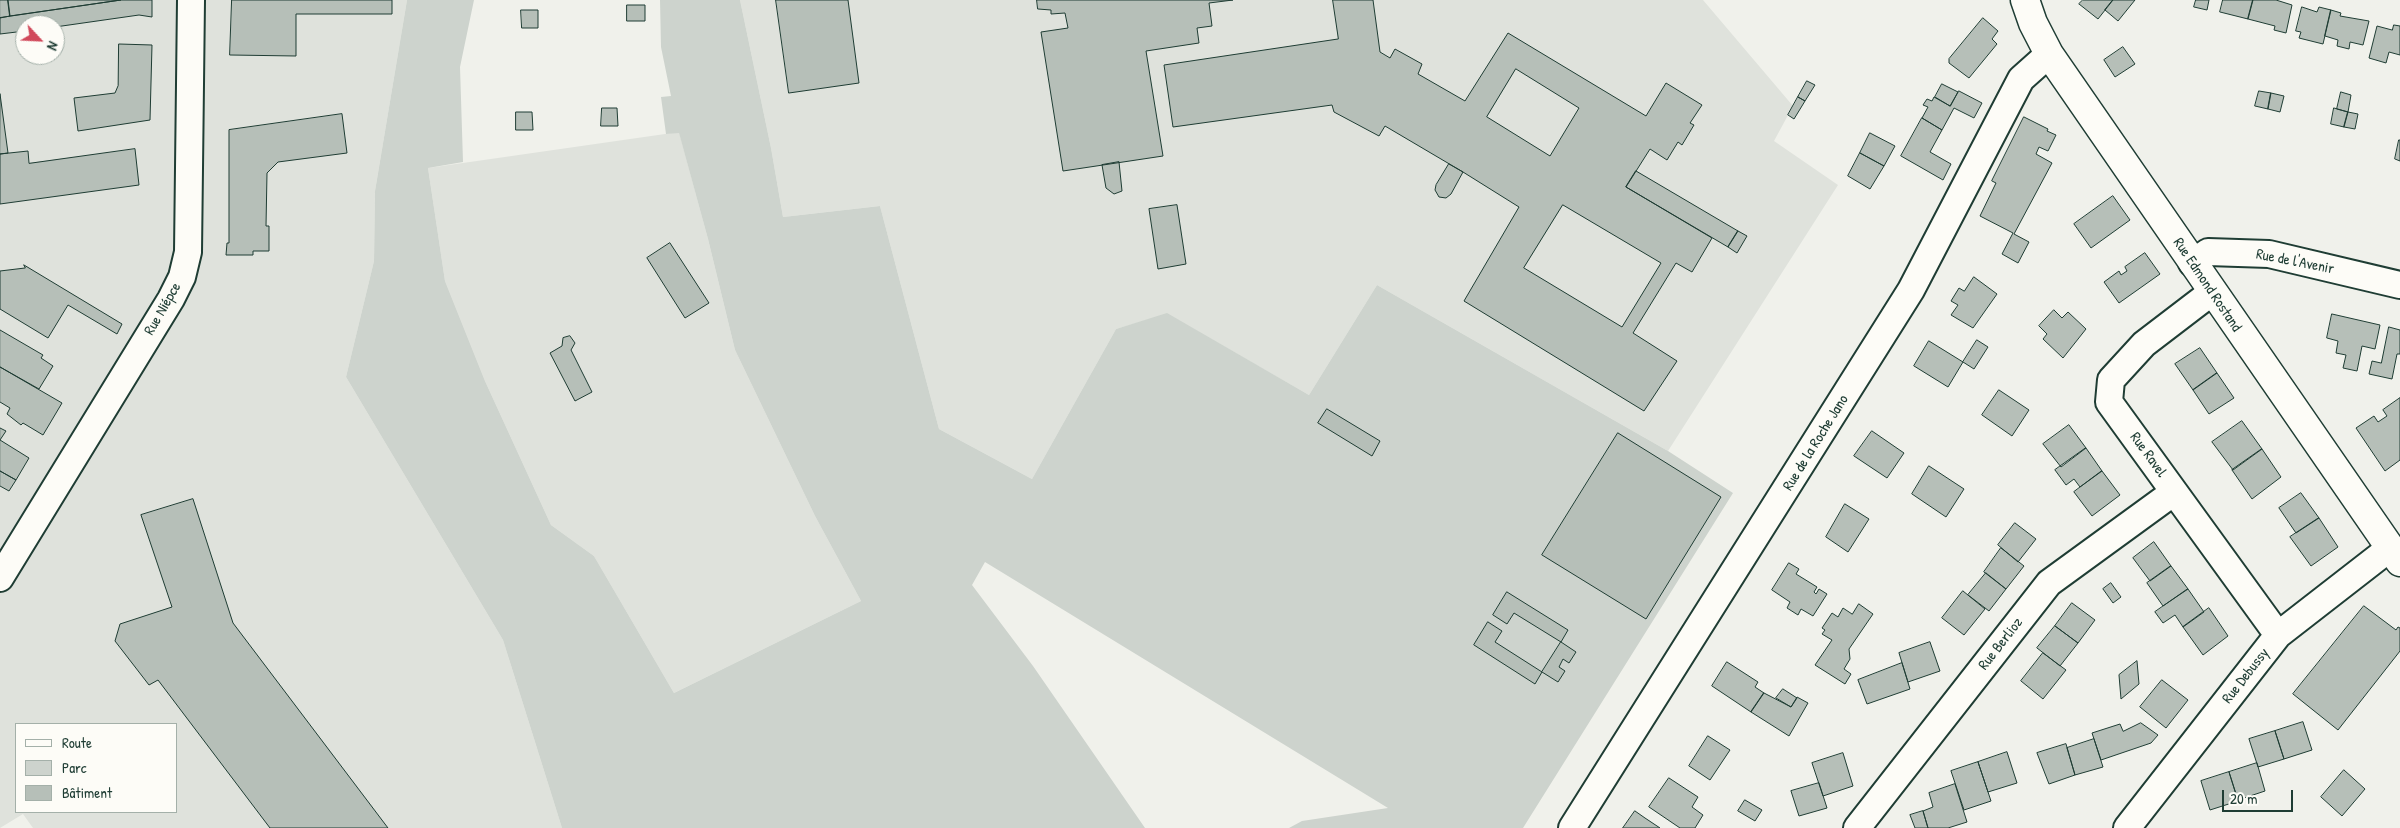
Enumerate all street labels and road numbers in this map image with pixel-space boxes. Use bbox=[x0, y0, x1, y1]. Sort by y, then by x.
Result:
street label: Rue Edmond Rostand bbox=[2169, 235, 2245, 335]
street label: Rue de l'Avenir bbox=[2254, 246, 2336, 278]
street label: Rue Niépce bbox=[141, 279, 185, 339]
street label: Rue de la Roche Jano bbox=[1779, 392, 1853, 494]
street label: Rue Ravel bbox=[2126, 429, 2170, 481]
street label: Rue Berlioz bbox=[1975, 614, 2027, 674]
street label: Rue Debussy bbox=[2219, 645, 2273, 707]

